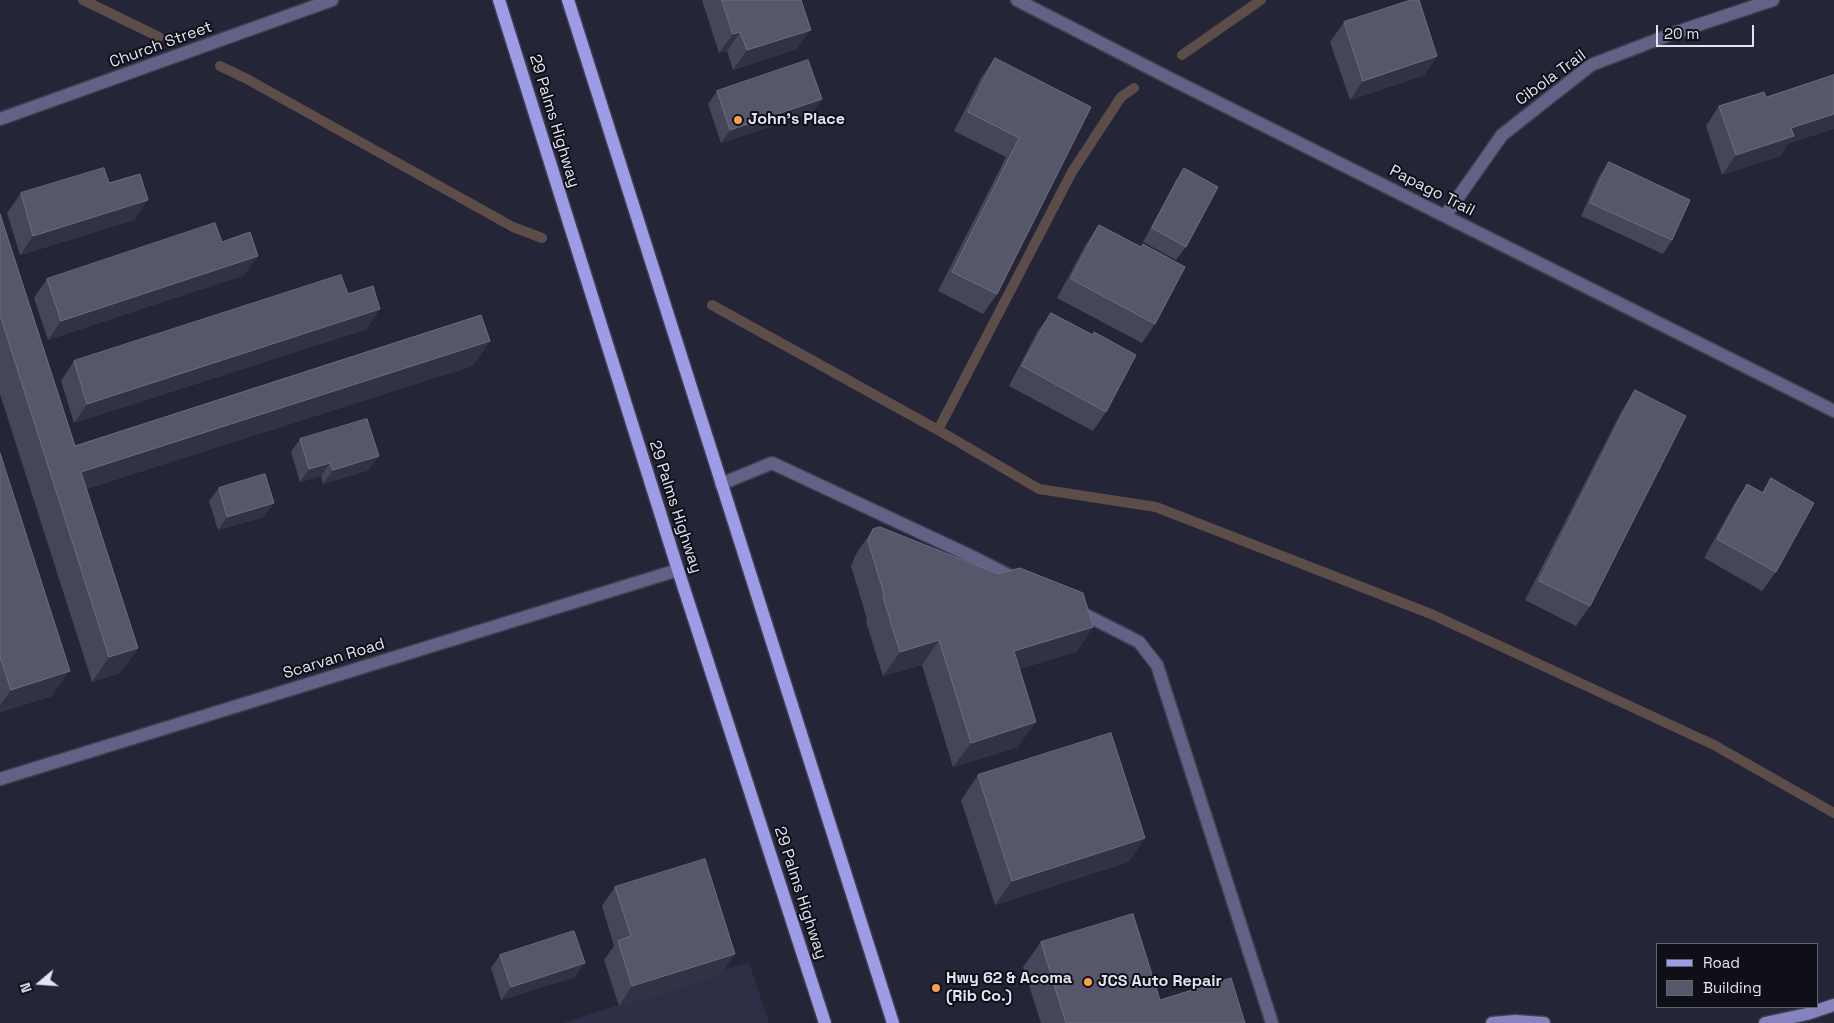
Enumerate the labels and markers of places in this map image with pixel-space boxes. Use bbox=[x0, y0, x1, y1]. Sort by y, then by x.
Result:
place label: John's Place bbox=[748, 110, 845, 130]
marker: John's Place bbox=[732, 114, 744, 126]
place label: Hwy 62 & Acoma (Rib Co.) bbox=[946, 969, 1072, 1007]
place label: JCS Auto Repair bbox=[1098, 972, 1222, 992]
marker: JCS Auto Repair bbox=[1082, 976, 1094, 988]
marker: Hwy 62 & Acoma (Rib Co.) bbox=[930, 982, 942, 994]

